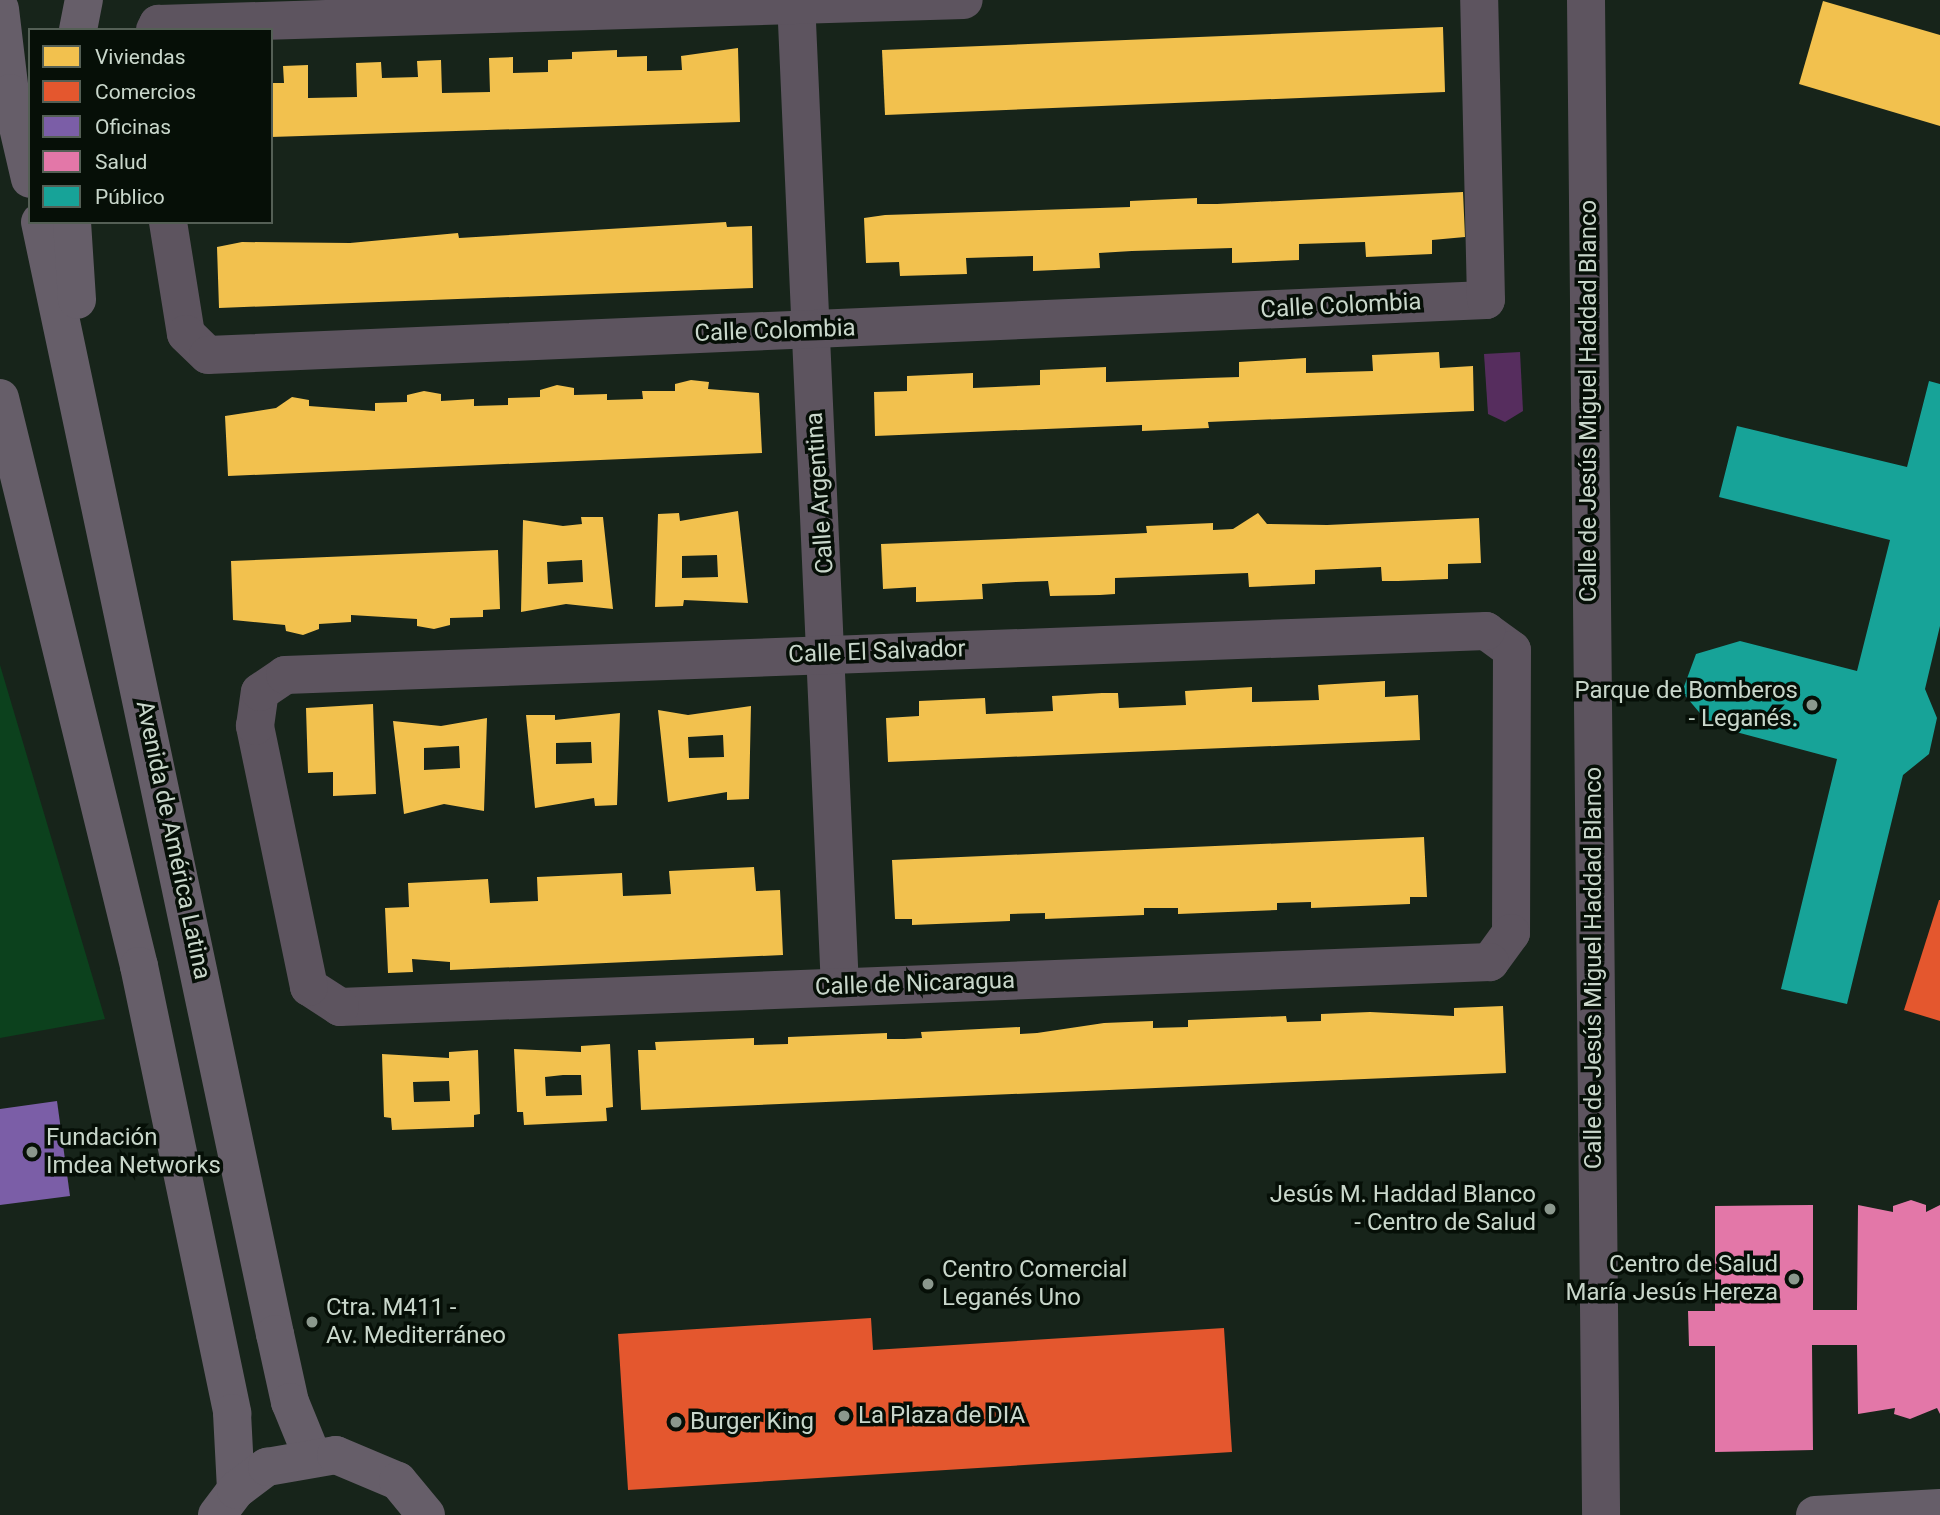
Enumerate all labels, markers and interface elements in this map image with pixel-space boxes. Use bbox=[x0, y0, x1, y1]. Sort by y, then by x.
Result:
legend bbox=[28, 28, 273, 224]
text: Viviendas bbox=[95, 45, 186, 69]
text: Comercios bbox=[95, 80, 196, 104]
text: Oficinas bbox=[95, 115, 171, 139]
text: Salud bbox=[95, 150, 147, 174]
text: Público bbox=[95, 185, 165, 209]
street label: Calle de Jesús Miguel Haddad Blanco bbox=[1575, 200, 1603, 602]
street label: Calle Colombia bbox=[1260, 287, 1422, 325]
street label: Calle Colombia bbox=[694, 314, 856, 348]
street label: Calle Argentina bbox=[800, 411, 840, 575]
street label: Calle El Salvador bbox=[788, 635, 966, 669]
place label: Parque de Bomberos - Leganés. bbox=[1574, 677, 1798, 733]
marker: Parque de Bomberos - Leganés. bbox=[1804, 697, 1820, 713]
street label: Avenida de América Latina bbox=[129, 698, 217, 982]
street label: Calle de Jesús Miguel Haddad Blanco bbox=[1580, 767, 1608, 1169]
street label: Calle de Nicaragua bbox=[814, 966, 1016, 1002]
place label: Fundación Imdea Networks bbox=[46, 1124, 221, 1180]
marker: Fundación Imdea Networks bbox=[24, 1144, 40, 1160]
place label: Jesús M. Haddad Blanco - Centro de Salud bbox=[1270, 1181, 1536, 1237]
marker: Jesús M. Haddad Blanco - Centro de Salud bbox=[1542, 1201, 1558, 1217]
place label: Centro de Salud María Jesús Hereza bbox=[1566, 1251, 1778, 1307]
place label: Centro Comercial Leganés Uno bbox=[942, 1256, 1127, 1312]
marker: Centro de Salud María Jesús Hereza bbox=[1784, 1269, 1804, 1289]
marker: Centro Comercial Leganés Uno bbox=[920, 1276, 936, 1292]
place label: Ctra. M411 - Av. Mediterráneo bbox=[326, 1294, 506, 1350]
marker: Ctra. M411 - Av. Mediterráneo bbox=[304, 1314, 320, 1330]
place label: La Plaza de DIA bbox=[858, 1402, 1025, 1430]
place label: Burger King bbox=[690, 1408, 814, 1436]
marker: La Plaza de DIA bbox=[836, 1408, 852, 1424]
marker: Burger King bbox=[668, 1414, 684, 1430]

